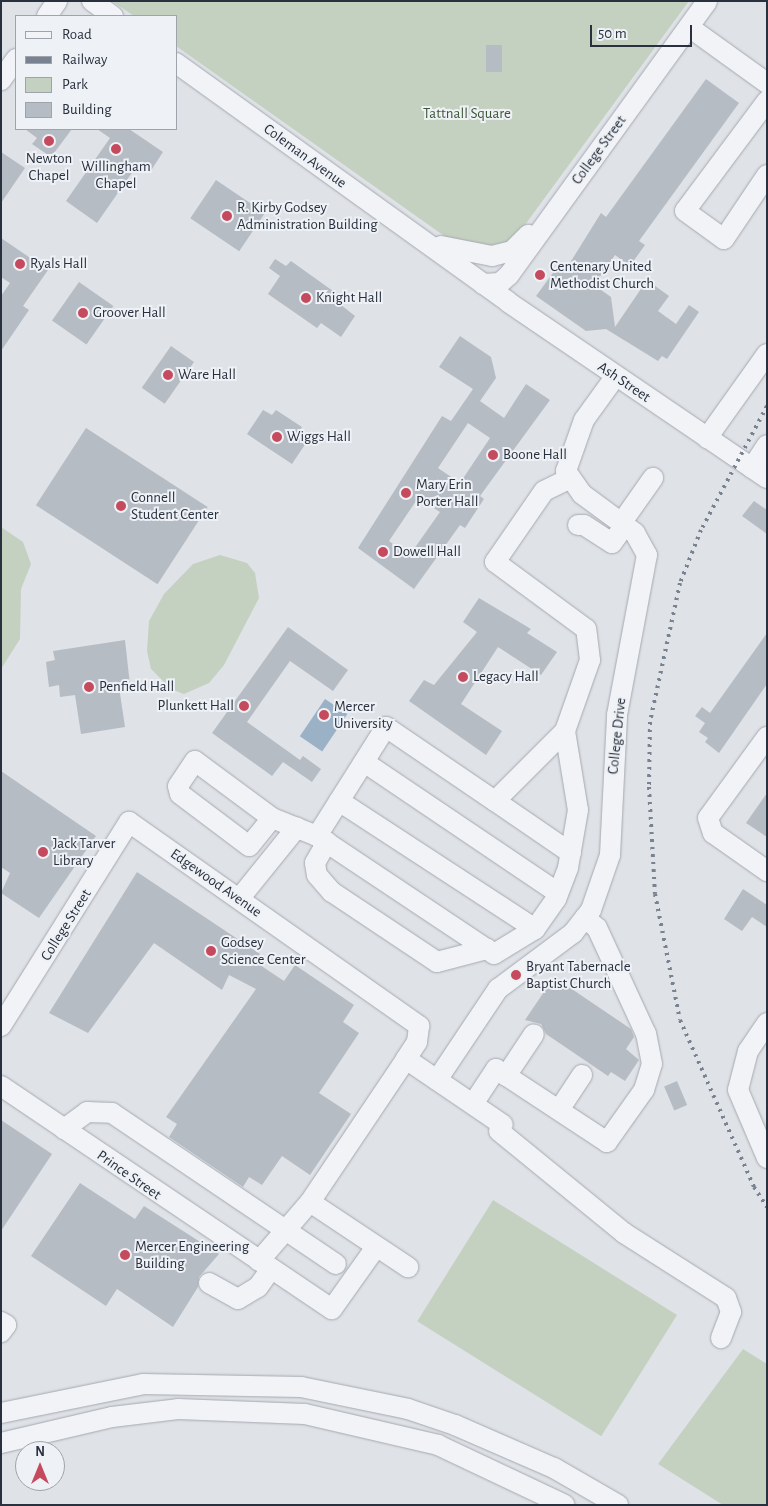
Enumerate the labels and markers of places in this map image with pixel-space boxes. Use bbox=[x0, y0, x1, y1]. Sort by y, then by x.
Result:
marker: Newton Chapel bbox=[43, 135, 55, 147]
marker: Willingham Chapel bbox=[110, 143, 122, 155]
place label: Newton Chapel bbox=[26, 149, 72, 184]
place label: Willingham Chapel bbox=[81, 157, 151, 192]
place label: R. Kirby Godsey Administration Building bbox=[237, 198, 377, 233]
marker: R. Kirby Godsey Administration Building bbox=[221, 210, 233, 222]
place label: Ryals Hall bbox=[30, 255, 87, 273]
place label: Centenary United Methodist Church bbox=[550, 257, 654, 292]
marker: Ryals Hall bbox=[14, 258, 26, 270]
marker: Centenary United Methodist Church bbox=[534, 269, 546, 281]
place label: Knight Hall bbox=[316, 289, 382, 307]
marker: Knight Hall bbox=[300, 292, 312, 304]
place label: Groover Hall bbox=[93, 304, 166, 322]
marker: Groover Hall bbox=[77, 307, 89, 319]
place label: Ware Hall bbox=[178, 366, 236, 384]
marker: Ware Hall bbox=[162, 369, 174, 381]
place label: Wiggs Hall bbox=[287, 428, 351, 446]
marker: Wiggs Hall bbox=[271, 431, 283, 443]
place label: Boone Hall bbox=[503, 446, 567, 464]
marker: Boone Hall bbox=[487, 449, 499, 461]
place label: Mary Erin Porter Hall bbox=[416, 475, 478, 510]
marker: Mary Erin Porter Hall bbox=[400, 487, 412, 499]
place label: Connell Student Center bbox=[131, 488, 219, 523]
marker: Connell Student Center bbox=[115, 500, 127, 512]
place label: Dowell Hall bbox=[393, 543, 461, 561]
marker: Dowell Hall bbox=[377, 546, 389, 558]
place label: Legacy Hall bbox=[473, 668, 539, 686]
marker: Legacy Hall bbox=[457, 671, 469, 683]
place label: Penfield Hall bbox=[99, 678, 174, 696]
marker: Penfield Hall bbox=[83, 681, 95, 693]
place label: Plunkett Hall bbox=[157, 697, 234, 715]
place label: Mercer University bbox=[334, 697, 393, 732]
marker: Plunkett Hall bbox=[238, 700, 250, 712]
marker: Mercer University bbox=[318, 709, 330, 721]
place label: Jack Tarver Library bbox=[53, 834, 115, 869]
marker: Jack Tarver Library bbox=[37, 846, 49, 858]
place label: Godsey Science Center bbox=[221, 933, 305, 968]
marker: Godsey Science Center bbox=[205, 945, 217, 957]
place label: Bryant Tabernacle Baptist Church bbox=[526, 957, 631, 992]
marker: Bryant Tabernacle Baptist Church bbox=[510, 969, 522, 981]
place label: Mercer Engineering Building bbox=[135, 1237, 249, 1272]
marker: Mercer Engineering Building bbox=[119, 1249, 131, 1261]

